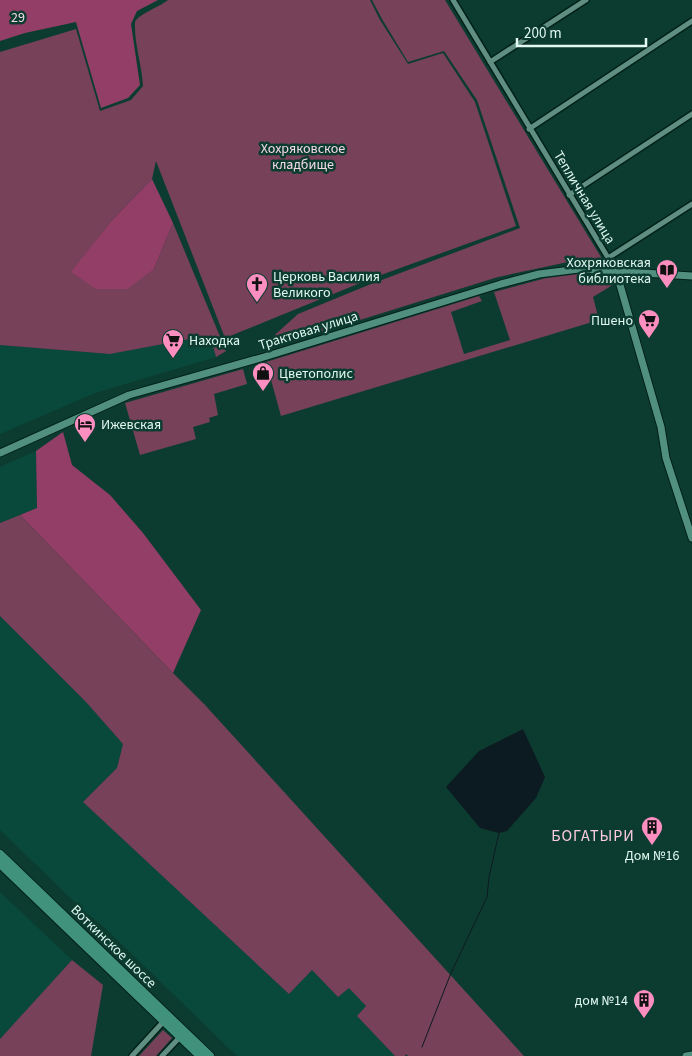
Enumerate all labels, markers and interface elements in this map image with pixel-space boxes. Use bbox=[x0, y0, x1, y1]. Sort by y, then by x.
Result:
park label: 29 bbox=[11, 8, 25, 28]
scale bar bbox=[517, 15, 646, 47]
text: 200 m bbox=[524, 23, 562, 44]
park label: Хохряковское кладбище bbox=[261, 139, 345, 175]
street label: Тепличная улица bbox=[548, 147, 620, 248]
place label: Хохряковская библиотека bbox=[567, 253, 651, 289]
library icon: Хохряковская библиотека bbox=[655, 258, 679, 289]
place label: Церковь Василия Великого bbox=[273, 267, 380, 303]
church icon: Церковь Василия Великого bbox=[245, 272, 269, 303]
street label: Трактовая улица bbox=[256, 306, 360, 356]
supermarket icon: Пшено bbox=[637, 308, 661, 339]
place label: Пшено bbox=[591, 311, 633, 331]
supermarket icon: Находка bbox=[161, 328, 185, 359]
place label: Находка bbox=[189, 331, 240, 351]
shop icon: Цветополис bbox=[251, 361, 275, 392]
place label: Цветополис bbox=[279, 364, 354, 384]
hotel icon: Ижевская bbox=[73, 412, 97, 443]
place label: Ижевская bbox=[101, 415, 161, 435]
building icon: Дом №16 bbox=[640, 815, 664, 846]
district label: БОГАТЫРИ bbox=[551, 825, 635, 847]
place label: Дом №16 bbox=[625, 846, 679, 866]
street label: Воткинское шоссе bbox=[66, 901, 161, 993]
building icon: дом №14 bbox=[632, 988, 656, 1019]
place label: дом №14 bbox=[575, 991, 628, 1011]

